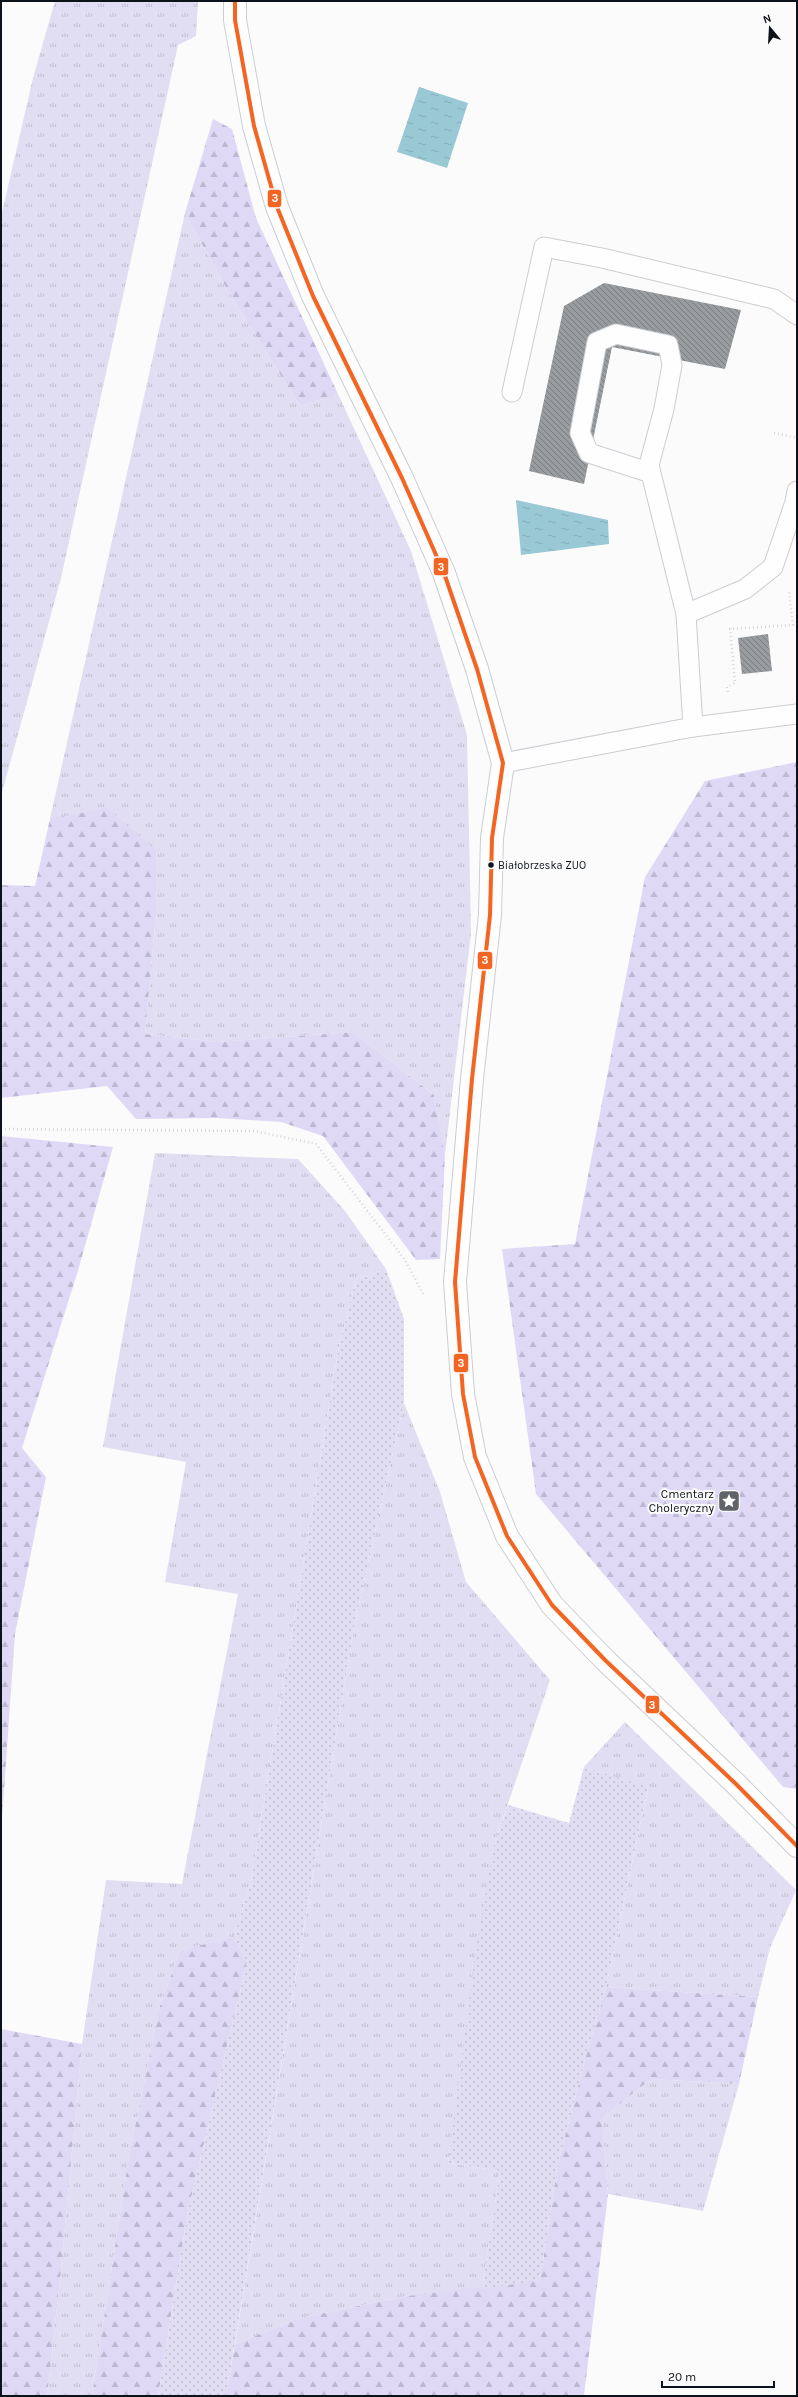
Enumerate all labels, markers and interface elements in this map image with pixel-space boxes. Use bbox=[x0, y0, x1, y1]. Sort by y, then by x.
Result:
north arrow bbox=[750, 8, 790, 48]
text: N bbox=[761, 12, 773, 26]
line badge: 3 bbox=[267, 189, 282, 208]
text: 3 bbox=[272, 192, 279, 205]
line badge: 3 bbox=[433, 557, 449, 576]
text: 3 bbox=[438, 561, 445, 574]
place label: Białobrzeska ZUO bbox=[498, 859, 586, 872]
marker: Białobrzeska ZUO bbox=[486, 860, 496, 870]
line badge: 3 bbox=[477, 951, 493, 970]
text: 3 bbox=[482, 954, 489, 967]
line badge: 3 bbox=[453, 1353, 469, 1373]
text: 3 bbox=[458, 1357, 465, 1370]
place label: Cmentarz Choleryczny bbox=[649, 1487, 714, 1515]
place icon: Cmentarz Choleryczny bbox=[716, 1488, 742, 1514]
line badge: 3 bbox=[645, 1695, 660, 1714]
text: 3 bbox=[649, 1699, 656, 1712]
scale bar bbox=[662, 2363, 774, 2389]
text: 20 m bbox=[668, 2370, 696, 2384]

